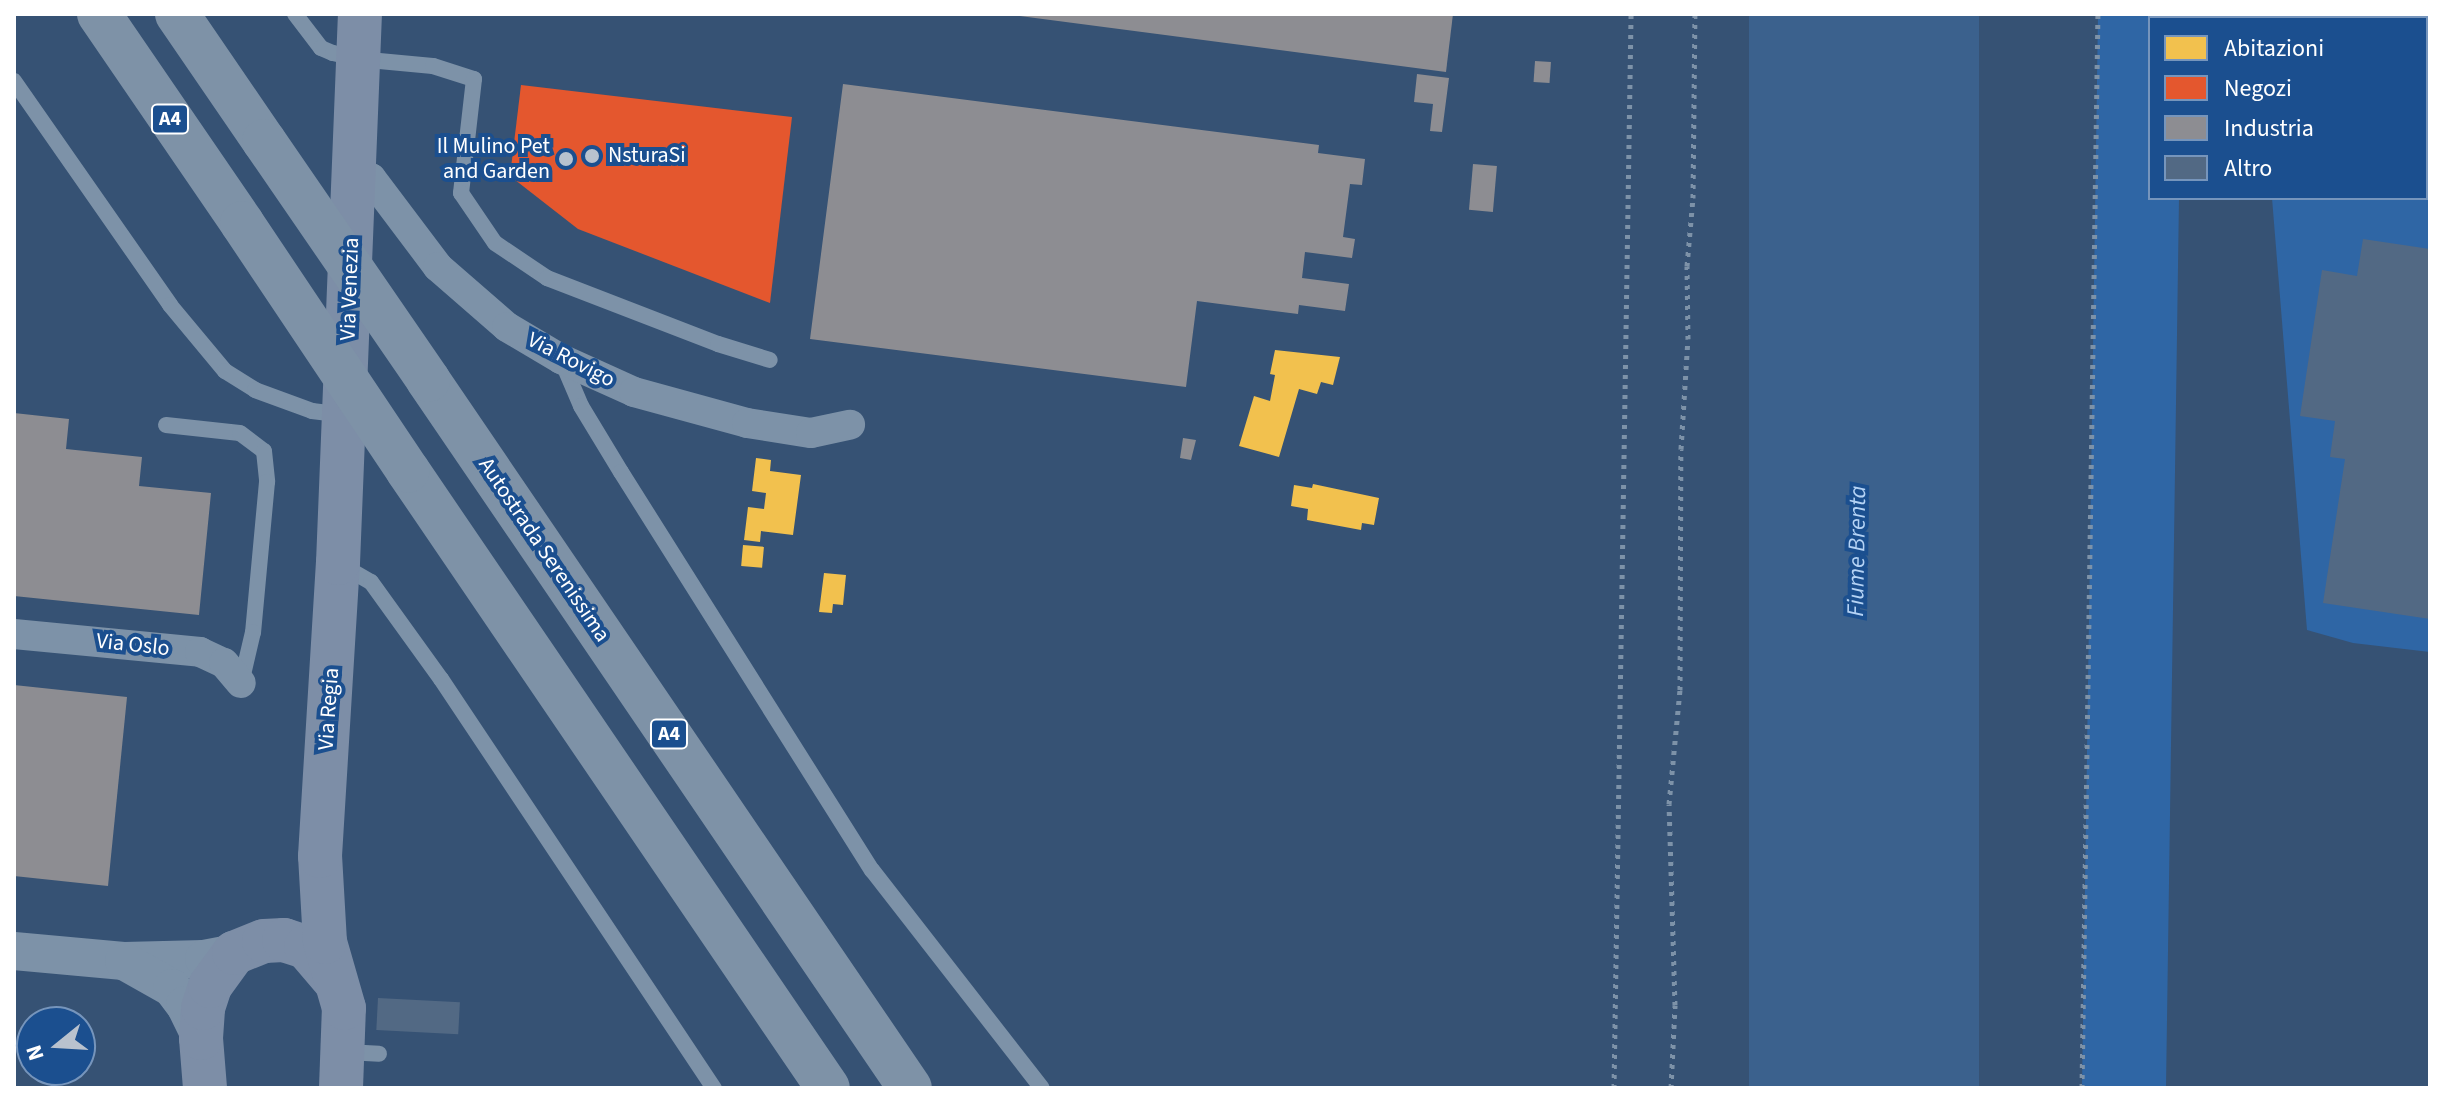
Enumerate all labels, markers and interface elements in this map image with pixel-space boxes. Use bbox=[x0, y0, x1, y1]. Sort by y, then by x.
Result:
legend bbox=[2148, 16, 2428, 200]
text: Abitazioni bbox=[2224, 31, 2324, 66]
text: Negozi bbox=[2224, 71, 2292, 106]
road number: A4 bbox=[150, 103, 190, 135]
text: Industria bbox=[2224, 111, 2314, 146]
place label: Il Mulino Pet and Garden bbox=[437, 133, 550, 184]
place label: NsturaSi bbox=[608, 143, 686, 169]
marker: NsturaSi bbox=[583, 147, 601, 165]
marker: Il Mulino Pet and Garden bbox=[557, 150, 575, 168]
text: Altro bbox=[2224, 151, 2272, 186]
street label: Via Venezia bbox=[335, 237, 365, 341]
street label: Via Rovigo bbox=[523, 327, 619, 393]
street label: Autostrada Serenissima bbox=[473, 453, 615, 647]
water label: Fiume Brenta bbox=[1841, 485, 1873, 617]
street label: Via Oslo bbox=[95, 628, 171, 662]
street label: Via Regia bbox=[313, 667, 345, 751]
road number: A4 bbox=[649, 718, 689, 750]
north arrow bbox=[16, 1006, 96, 1086]
text: N bbox=[18, 1041, 53, 1065]

